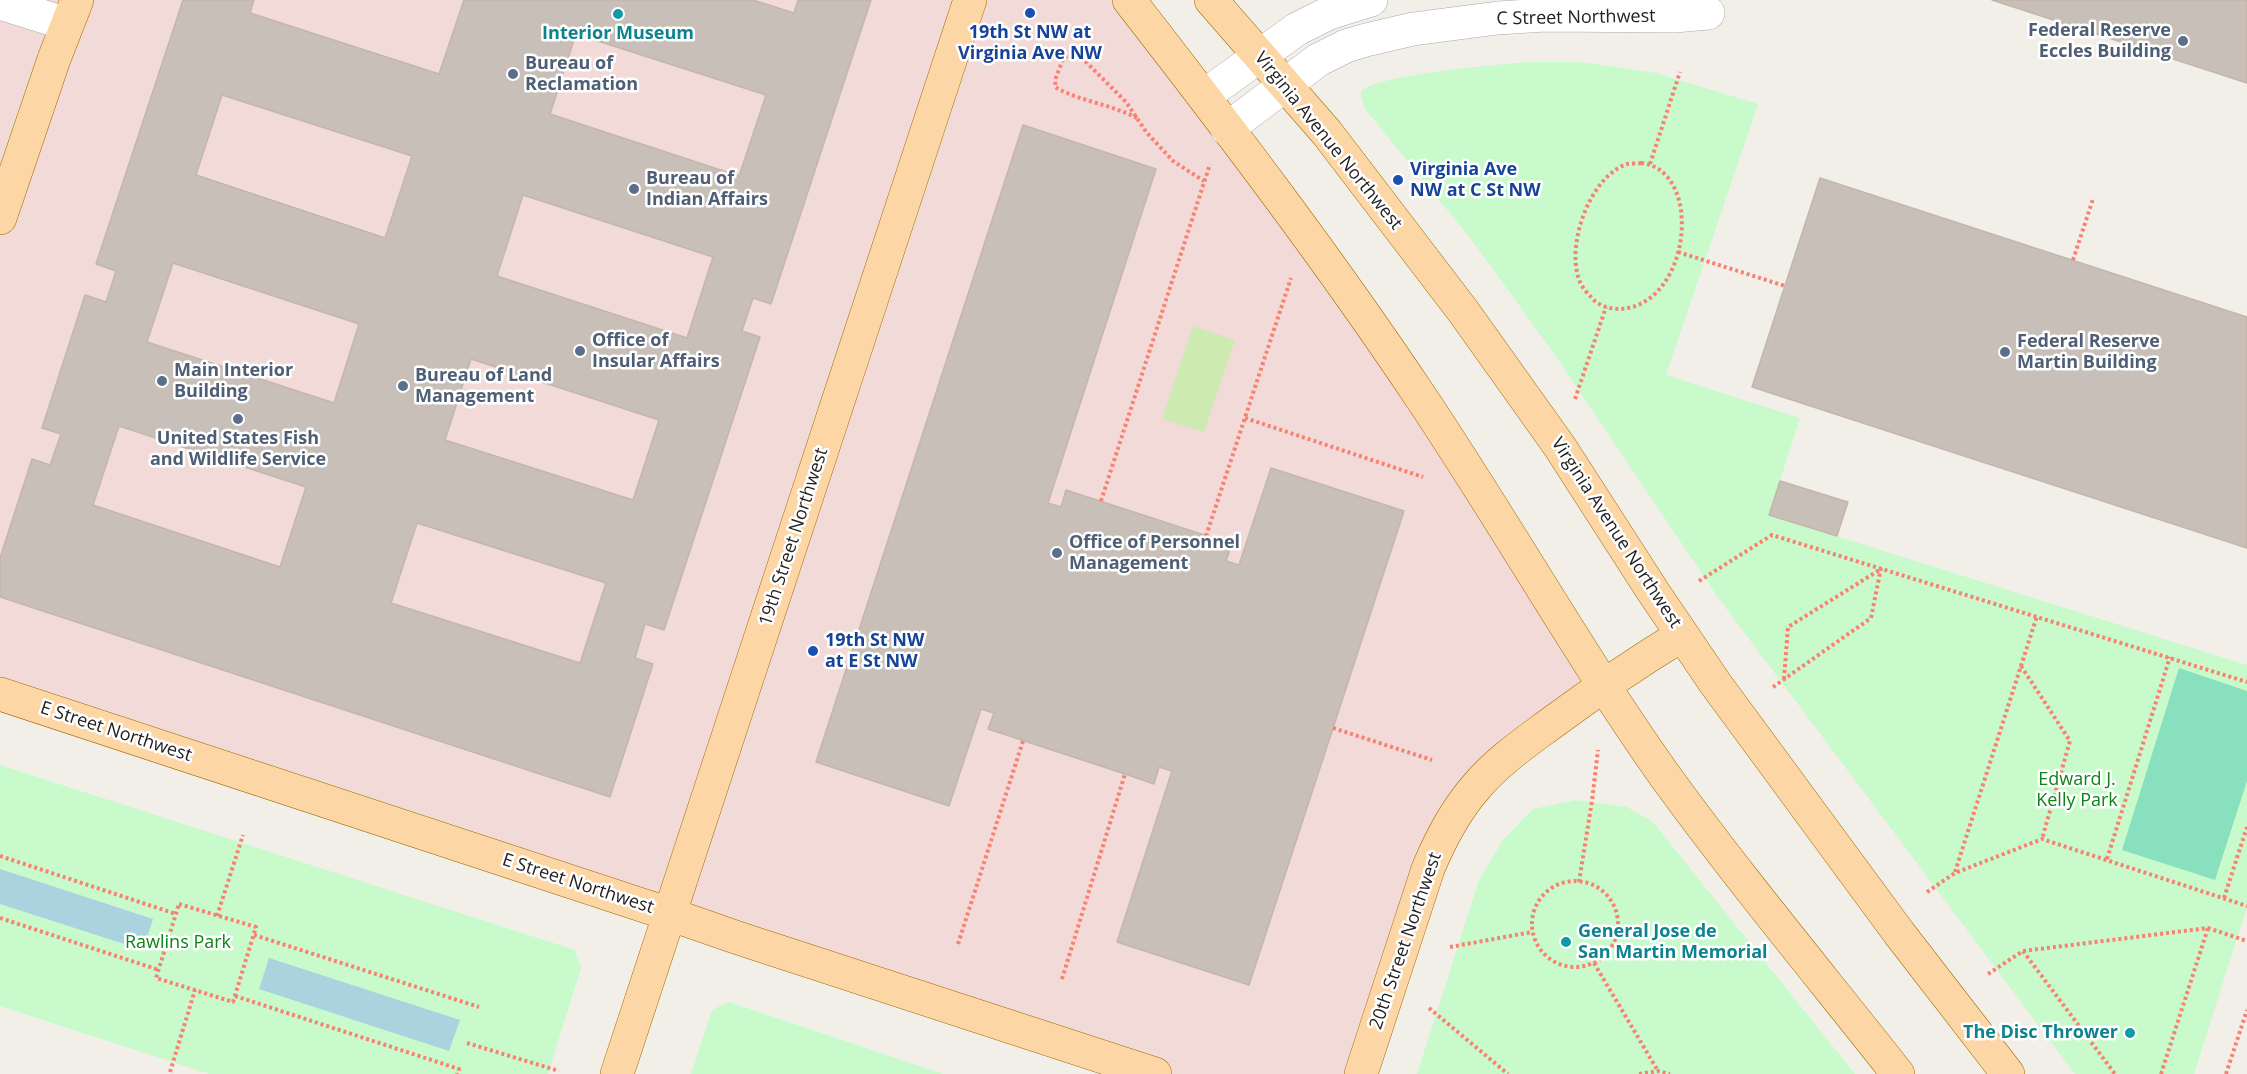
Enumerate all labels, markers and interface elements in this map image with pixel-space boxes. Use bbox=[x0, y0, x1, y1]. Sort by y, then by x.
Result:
marker: 19th St NW at Virginia Ave NW bbox=[1023, 6, 1037, 20]
street label: C Street Northwest bbox=[1496, 6, 1656, 30]
marker: Interior Museum bbox=[611, 7, 625, 21]
place label: Federal Reserve Eccles Building bbox=[2028, 20, 2171, 63]
place label: 19th St NW at Virginia Ave NW bbox=[958, 22, 1102, 64]
place label: Interior Museum bbox=[542, 23, 694, 45]
marker: Federal Reserve Eccles Building bbox=[2176, 34, 2190, 48]
street label: Virginia Avenue Northwest bbox=[1250, 48, 1406, 234]
place label: Bureau of Reclamation bbox=[525, 53, 638, 96]
marker: Bureau of Reclamation bbox=[506, 67, 520, 81]
place label: Virginia Ave NW at C St NW bbox=[1410, 159, 1541, 201]
place label: Bureau of Indian Affairs bbox=[646, 168, 768, 210]
marker: Virginia Ave NW at C St NW bbox=[1391, 173, 1405, 187]
marker: Bureau of Indian Affairs bbox=[627, 182, 641, 196]
place label: Office of Insular Affairs bbox=[592, 330, 720, 372]
place label: Federal Reserve Martin Building bbox=[2017, 331, 2160, 374]
marker: Office of Insular Affairs bbox=[573, 344, 587, 358]
marker: Federal Reserve Martin Building bbox=[1998, 345, 2012, 359]
place label: Main Interior Building bbox=[174, 360, 293, 403]
place label: Bureau of Land Management bbox=[415, 365, 552, 407]
marker: Main Interior Building bbox=[155, 374, 169, 388]
marker: Bureau of Land Management bbox=[396, 379, 410, 393]
marker: United States Fish and Wildlife Service bbox=[231, 412, 245, 426]
place label: United States Fish and Wildlife Service bbox=[150, 428, 326, 470]
street label: Virginia Avenue Northwest bbox=[1546, 434, 1686, 632]
street label: 19th Street Northwest bbox=[755, 445, 833, 629]
place label: Office of Personnel Management bbox=[1069, 532, 1240, 574]
marker: Office of Personnel Management bbox=[1050, 546, 1064, 560]
place label: 19th St NW at E St NW bbox=[825, 630, 924, 672]
marker: 19th St NW at E St NW bbox=[806, 644, 820, 658]
street label: E Street Northwest bbox=[38, 697, 194, 767]
park label: Edward J. Kelly Park bbox=[2036, 769, 2118, 812]
street label: E Street Northwest bbox=[500, 849, 656, 919]
street label: 20th Street Northwest bbox=[1366, 850, 1446, 1032]
place label: General Jose de San Martin Memorial bbox=[1578, 921, 1768, 964]
park label: Rawlins Park bbox=[125, 932, 231, 954]
marker: General Jose de San Martin Memorial bbox=[1559, 935, 1573, 949]
place label: The Disc Thrower bbox=[1963, 1022, 2118, 1044]
marker: The Disc Thrower bbox=[2123, 1026, 2137, 1040]

